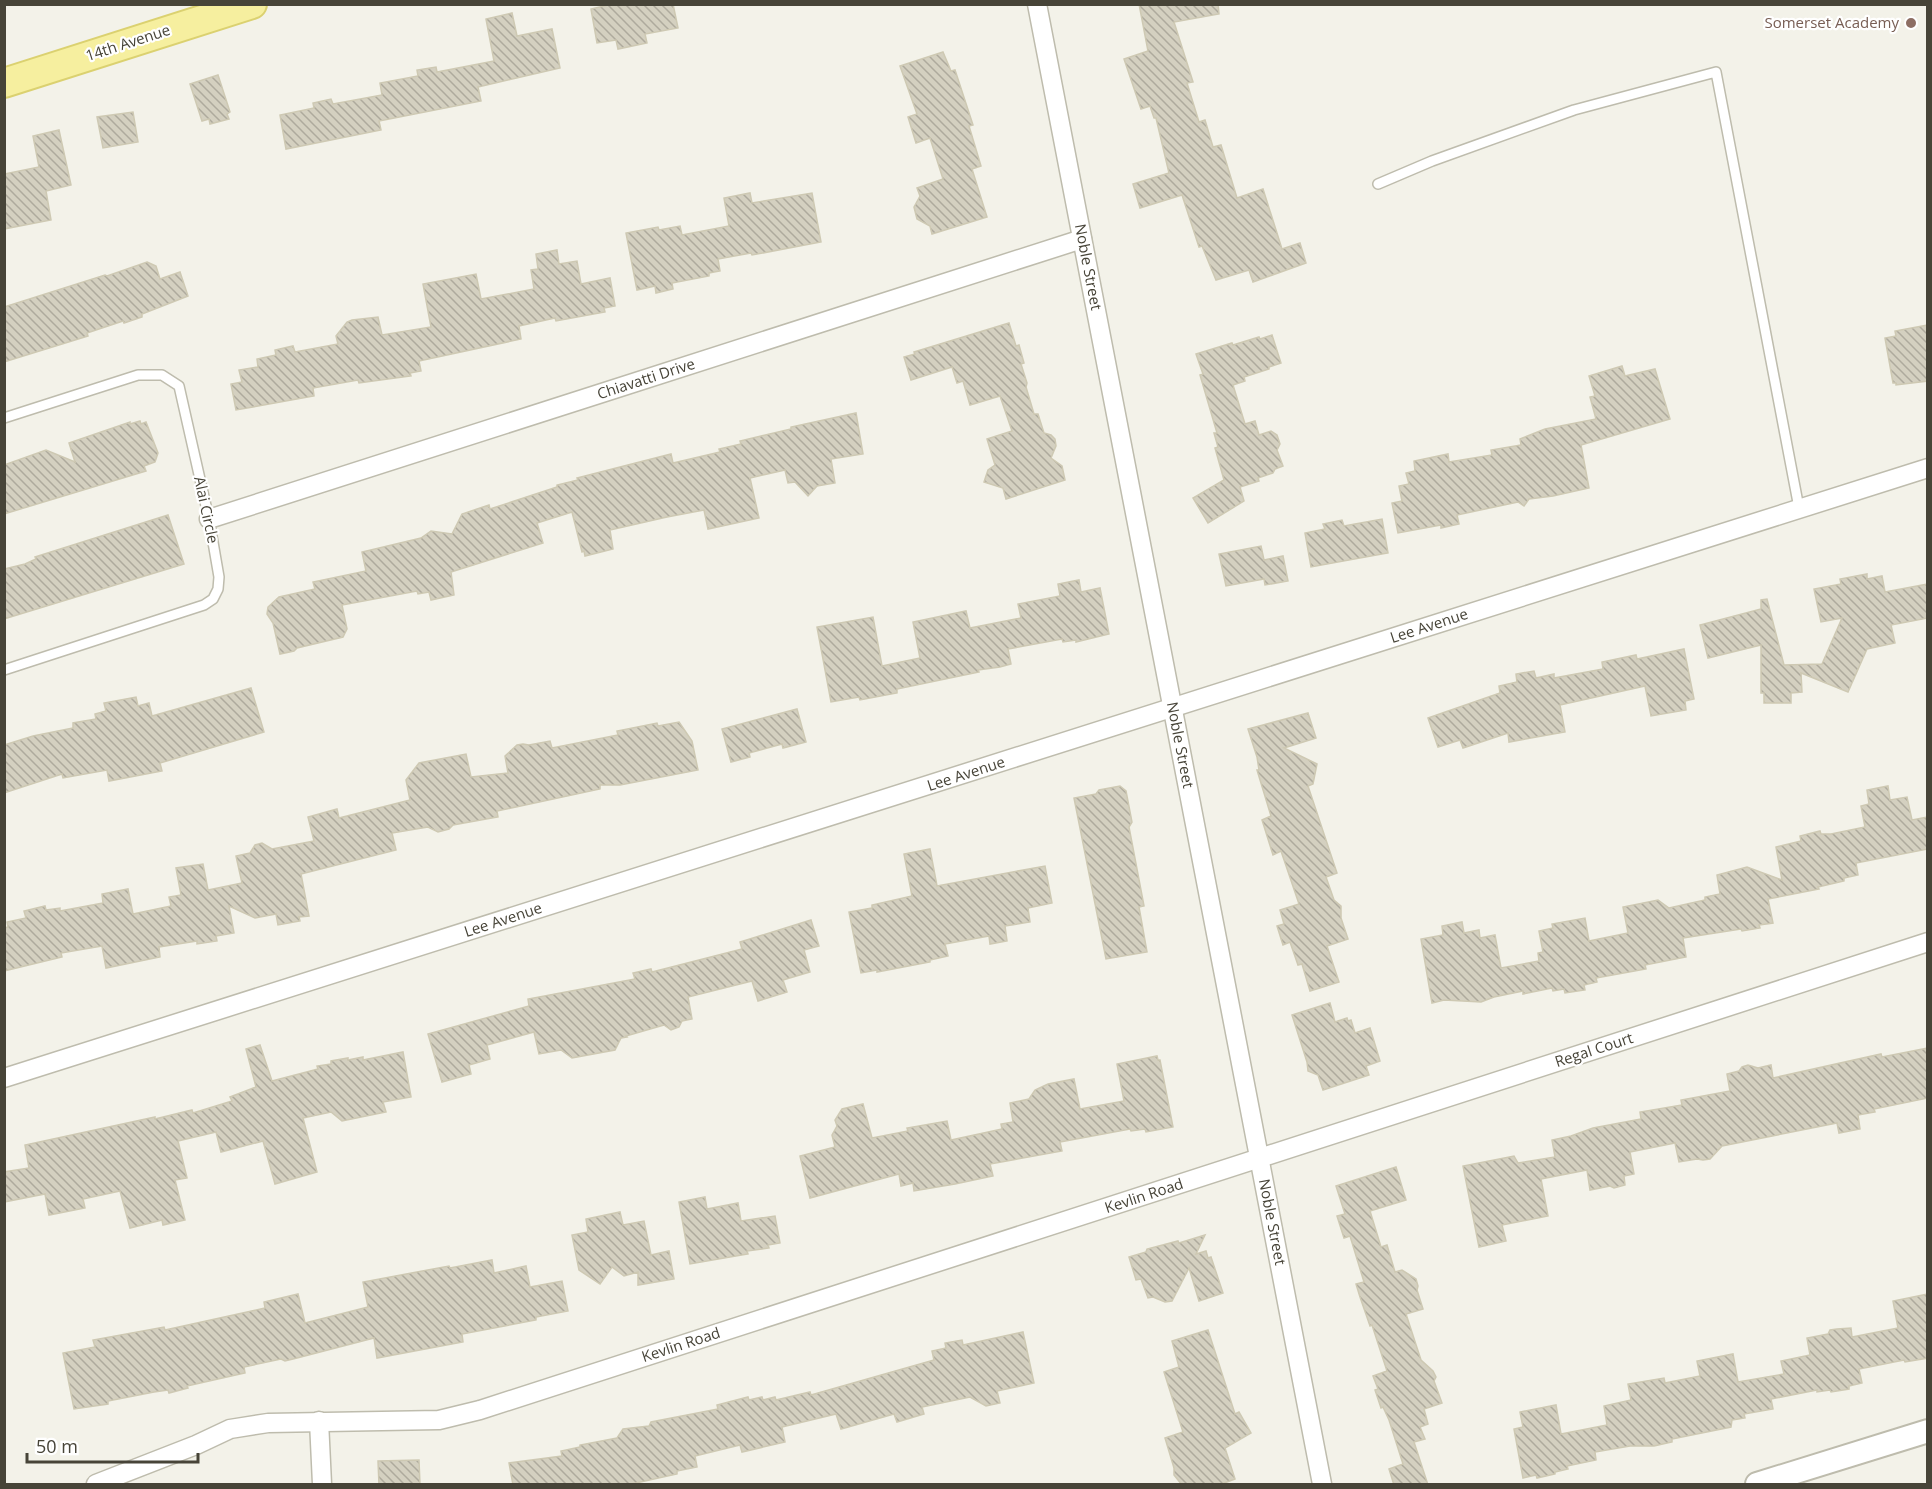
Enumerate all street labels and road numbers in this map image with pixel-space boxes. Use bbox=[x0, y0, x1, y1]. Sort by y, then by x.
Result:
street label: 14th Avenue bbox=[83, 19, 173, 65]
street label: Noble Street bbox=[1071, 222, 1107, 312]
street label: Chiavatti Drive bbox=[594, 353, 697, 403]
street label: Alai Circle bbox=[190, 474, 224, 545]
street label: Lee Avenue bbox=[1387, 603, 1470, 647]
street label: Noble Street bbox=[1163, 700, 1199, 790]
street label: Lee Avenue bbox=[924, 751, 1007, 795]
street label: Lee Avenue bbox=[461, 897, 544, 941]
street label: Regal Court bbox=[1552, 1027, 1635, 1071]
street label: Kevlin Road bbox=[1102, 1173, 1186, 1217]
street label: Noble Street bbox=[1255, 1177, 1291, 1267]
street label: Kevlin Road bbox=[639, 1322, 723, 1366]

